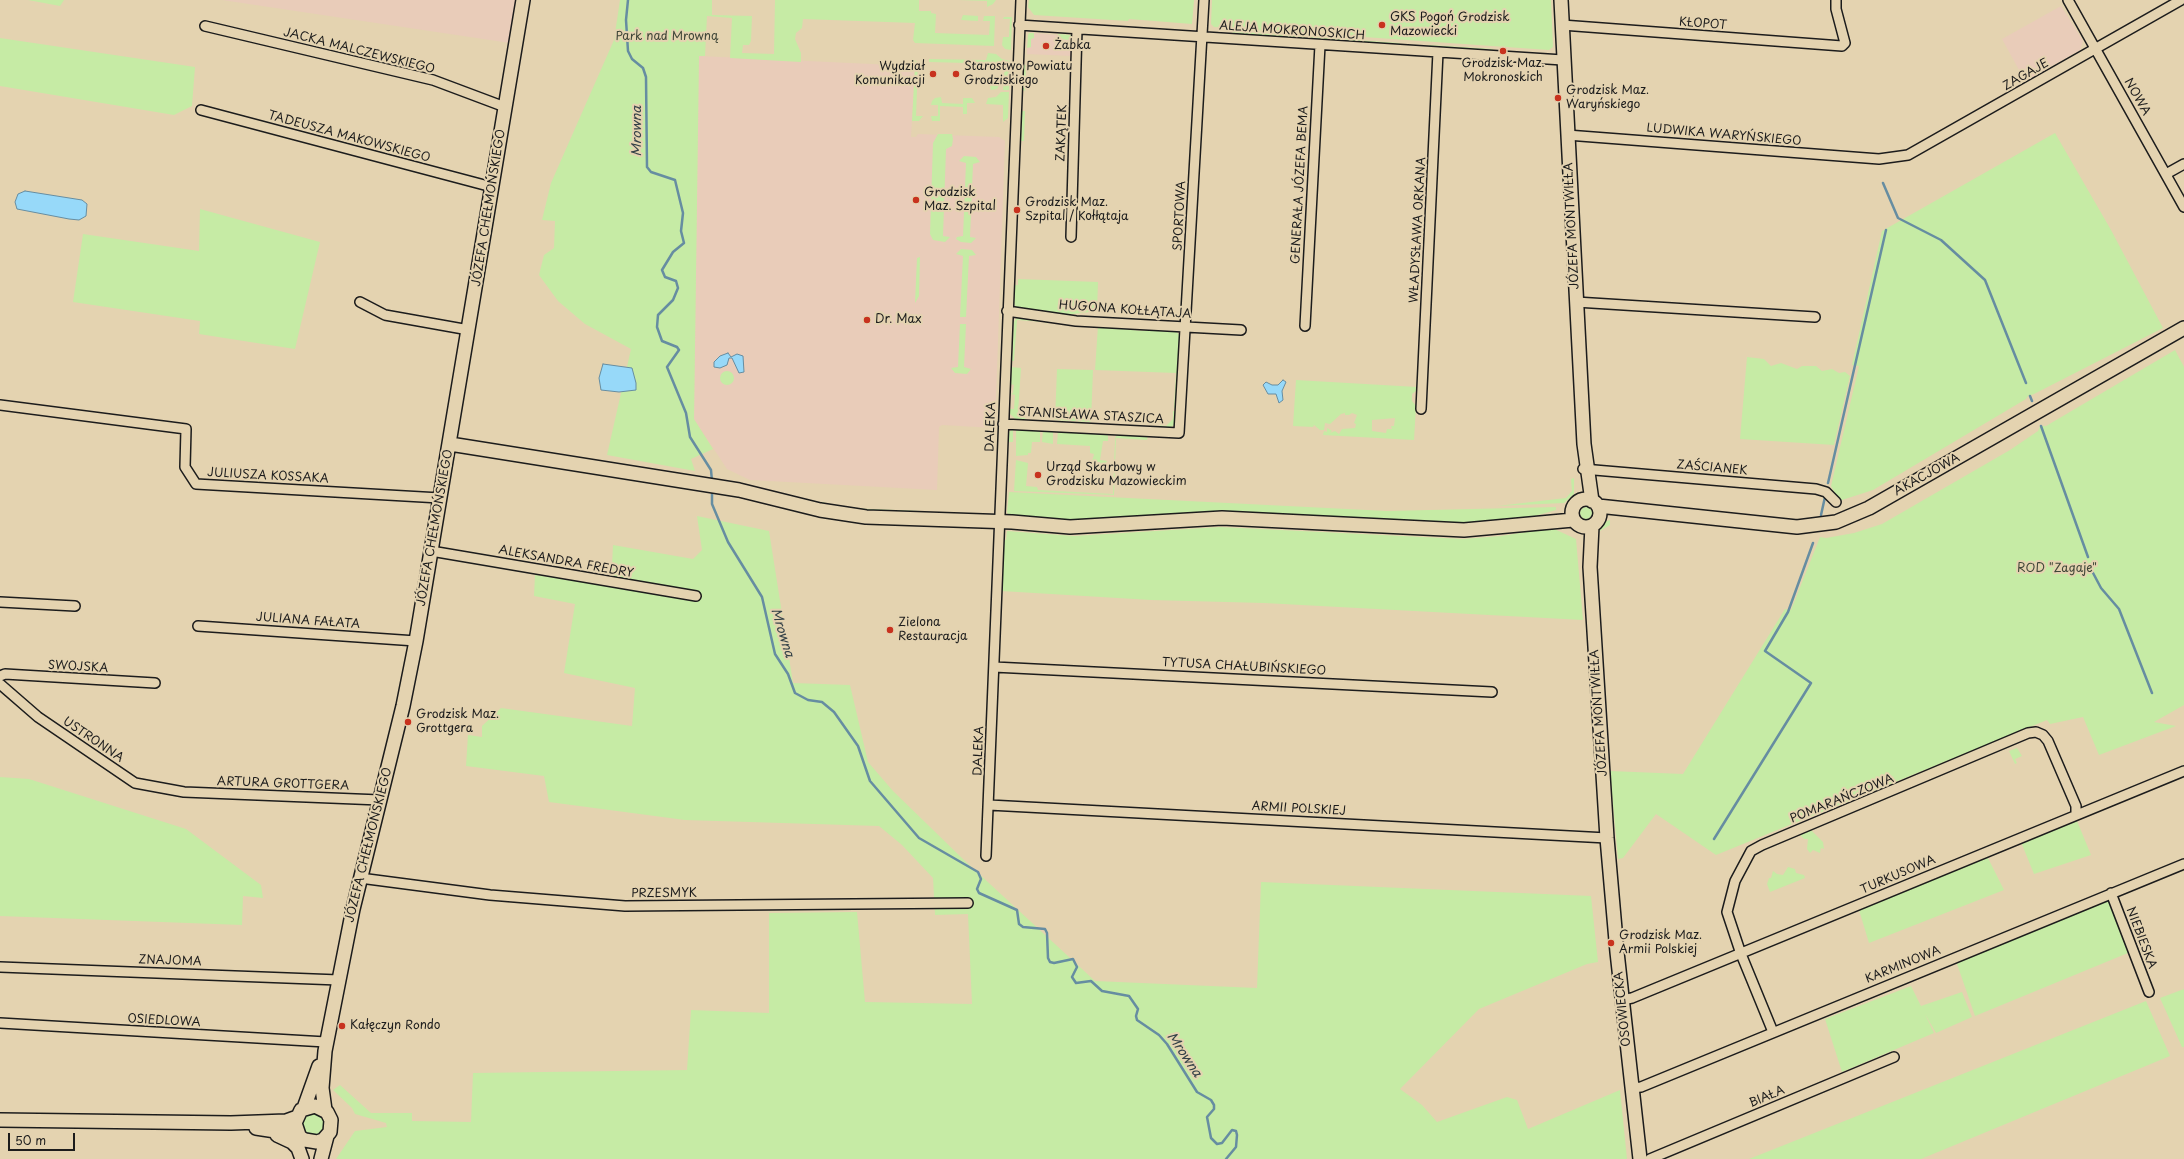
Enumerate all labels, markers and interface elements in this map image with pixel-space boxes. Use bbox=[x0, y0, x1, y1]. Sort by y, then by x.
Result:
place label: GKS Pogoń Grodzisk Mazowiecki bbox=[1390, 11, 1510, 39]
street label: KŁOPOT bbox=[1678, 15, 1728, 33]
street label: ALEJA MOKRONOSKICH bbox=[1219, 19, 1365, 43]
marker: GKS Pogoń Grodzisk Mazowiecki bbox=[1377, 20, 1387, 30]
street label: JACKA MALCZEWSKIEGO bbox=[282, 25, 436, 77]
park label: Park nad Mrowną bbox=[616, 30, 718, 44]
place label: Żabka bbox=[1054, 39, 1091, 53]
marker: Żabka bbox=[1041, 41, 1051, 51]
marker: Grodzisk Maz. Mokronoskich bbox=[1498, 46, 1508, 56]
street label: ZAGAJE bbox=[2001, 56, 2051, 94]
place label: Grodzisk Maz. Mokronoskich bbox=[1461, 57, 1545, 85]
place label: Wydział Komunikacji bbox=[855, 60, 925, 88]
place label: Starostwo Powiatu Grodziskiego bbox=[964, 60, 1072, 88]
marker: Wydział Komunikacji bbox=[928, 69, 938, 79]
marker: Starostwo Powiatu Grodziskiego bbox=[951, 69, 961, 79]
street label: NOWA bbox=[2121, 76, 2153, 118]
place label: Grodzisk Maz. Waryńskiego bbox=[1566, 84, 1649, 112]
marker: Grodzisk Maz. Waryńskiego bbox=[1553, 93, 1563, 103]
street label: ZAKĄTEK bbox=[1054, 104, 1070, 162]
street label: GENERAŁA JÓZEFA BEMA bbox=[1289, 105, 1311, 265]
water label: Mrowna bbox=[629, 106, 645, 156]
street label: TADEUSZA MAKOWSKIEGO bbox=[266, 108, 432, 166]
street label: LUDWIKA WARYŃSKIEGO bbox=[1646, 121, 1802, 149]
street label: JÓZEFA CHEŁMOŃSKIEGO bbox=[469, 128, 509, 288]
street label: WŁADYSŁAWA ORKANA bbox=[1407, 157, 1429, 303]
street label: JÓZEFA MONTWIŁŁA bbox=[1561, 162, 1583, 290]
street label: SPORTOWA bbox=[1171, 180, 1189, 252]
place label: Grodzisk Maz. Szpital bbox=[924, 186, 996, 214]
marker: Grodzisk Maz. Szpital bbox=[911, 195, 921, 205]
place label: Grodzisk Maz. Szpital / Kołłątaja bbox=[1025, 196, 1129, 224]
marker: Grodzisk Maz. Szpital / Kołłątaja bbox=[1012, 205, 1022, 215]
street label: HUGONA KOŁŁĄTAJA bbox=[1058, 298, 1192, 322]
place label: Dr. Max bbox=[875, 313, 921, 327]
marker: Dr. Max bbox=[862, 315, 872, 325]
street label: DALEKA bbox=[983, 402, 999, 452]
street label: STANISŁAWA STASZICA bbox=[1018, 405, 1164, 427]
street label: JÓZEFA CHEŁMOŃSKIEGO bbox=[414, 448, 456, 608]
street label: AKACJOWA bbox=[1891, 451, 1963, 499]
street label: ZAŚCIANEK bbox=[1676, 458, 1748, 478]
place label: Urząd Skarbowy w Grodzisku Mazowieckim bbox=[1046, 461, 1187, 489]
street label: JULIUSZA KOSSAKA bbox=[207, 466, 329, 486]
marker: Urząd Skarbowy w Grodzisku Mazowieckim bbox=[1033, 470, 1043, 480]
street label: ALEKSANDRA FREDRY bbox=[497, 543, 635, 581]
park label: ROD "Zagaje" bbox=[2017, 562, 2097, 576]
water label: Mrowna bbox=[767, 606, 797, 660]
street label: JULIANA FAŁATA bbox=[255, 610, 361, 632]
place label: Zielona Restauracja bbox=[898, 616, 968, 644]
marker: Zielona Restauracja bbox=[885, 625, 895, 635]
street label: JÓZEFA MONTWIŁŁA bbox=[1587, 649, 1611, 777]
street label: TYTUSA CHAŁUBIŃSKIEGO bbox=[1162, 656, 1326, 678]
street label: SWOJSKA bbox=[47, 658, 109, 676]
place label: Grodzisk Maz. Grottgera bbox=[416, 708, 499, 736]
street label: USTRONNA bbox=[60, 714, 126, 766]
marker: Grodzisk Maz. Grottgera bbox=[403, 717, 413, 727]
street label: DALEKA bbox=[971, 726, 987, 776]
street label: JÓZEFA CHEŁMOŃSKIEGO bbox=[343, 766, 395, 924]
street label: POMARAŃCZOWA bbox=[1788, 772, 1896, 826]
street label: ARTURA GROTTGERA bbox=[217, 774, 349, 794]
street label: ARMII POLSKIEJ bbox=[1251, 799, 1347, 819]
street label: TURKUSOWA bbox=[1858, 853, 1938, 897]
street label: PRZESMYK bbox=[631, 887, 697, 901]
street label: NIEBIESKA bbox=[2123, 905, 2159, 971]
place label: Grodzisk Maz. Armii Polskiej bbox=[1619, 929, 1702, 957]
marker: Grodzisk Maz. Armii Polskiej bbox=[1606, 938, 1616, 948]
street label: KARMINOWA bbox=[1863, 943, 1943, 987]
street label: ZNAJOMA bbox=[138, 953, 202, 969]
street label: OSOWIECKA bbox=[1612, 971, 1634, 1047]
street label: OSIEDLOWA bbox=[127, 1012, 201, 1030]
place label: Kałęczyn Rondo bbox=[350, 1019, 440, 1033]
marker: Kałęczyn Rondo bbox=[337, 1021, 347, 1031]
water label: Mrowna bbox=[1163, 1030, 1205, 1080]
street label: BIAŁA bbox=[1747, 1083, 1787, 1111]
scale bar bbox=[10, 1125, 77, 1151]
text: 50 m bbox=[15, 1131, 46, 1149]

